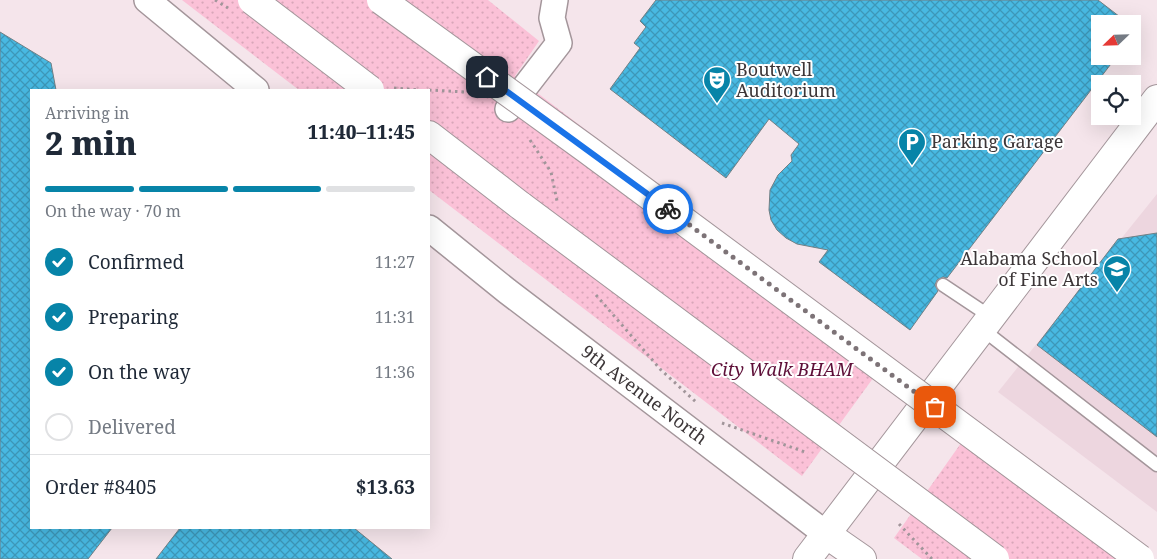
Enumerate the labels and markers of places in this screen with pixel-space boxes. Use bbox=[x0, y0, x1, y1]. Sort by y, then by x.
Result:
pin bbox=[466, 56, 508, 98]
place label: Boutwell Auditorium bbox=[736, 57, 836, 102]
theatre icon: Boutwell Auditorium bbox=[702, 65, 732, 104]
parking icon: Parking Garage bbox=[897, 127, 927, 166]
place label: Parking Garage bbox=[931, 129, 1063, 153]
place label: Alabama School of Fine Arts bbox=[960, 246, 1098, 291]
school or university icon: Alabama School of Fine Arts bbox=[1102, 254, 1132, 293]
pin bbox=[914, 386, 956, 428]

